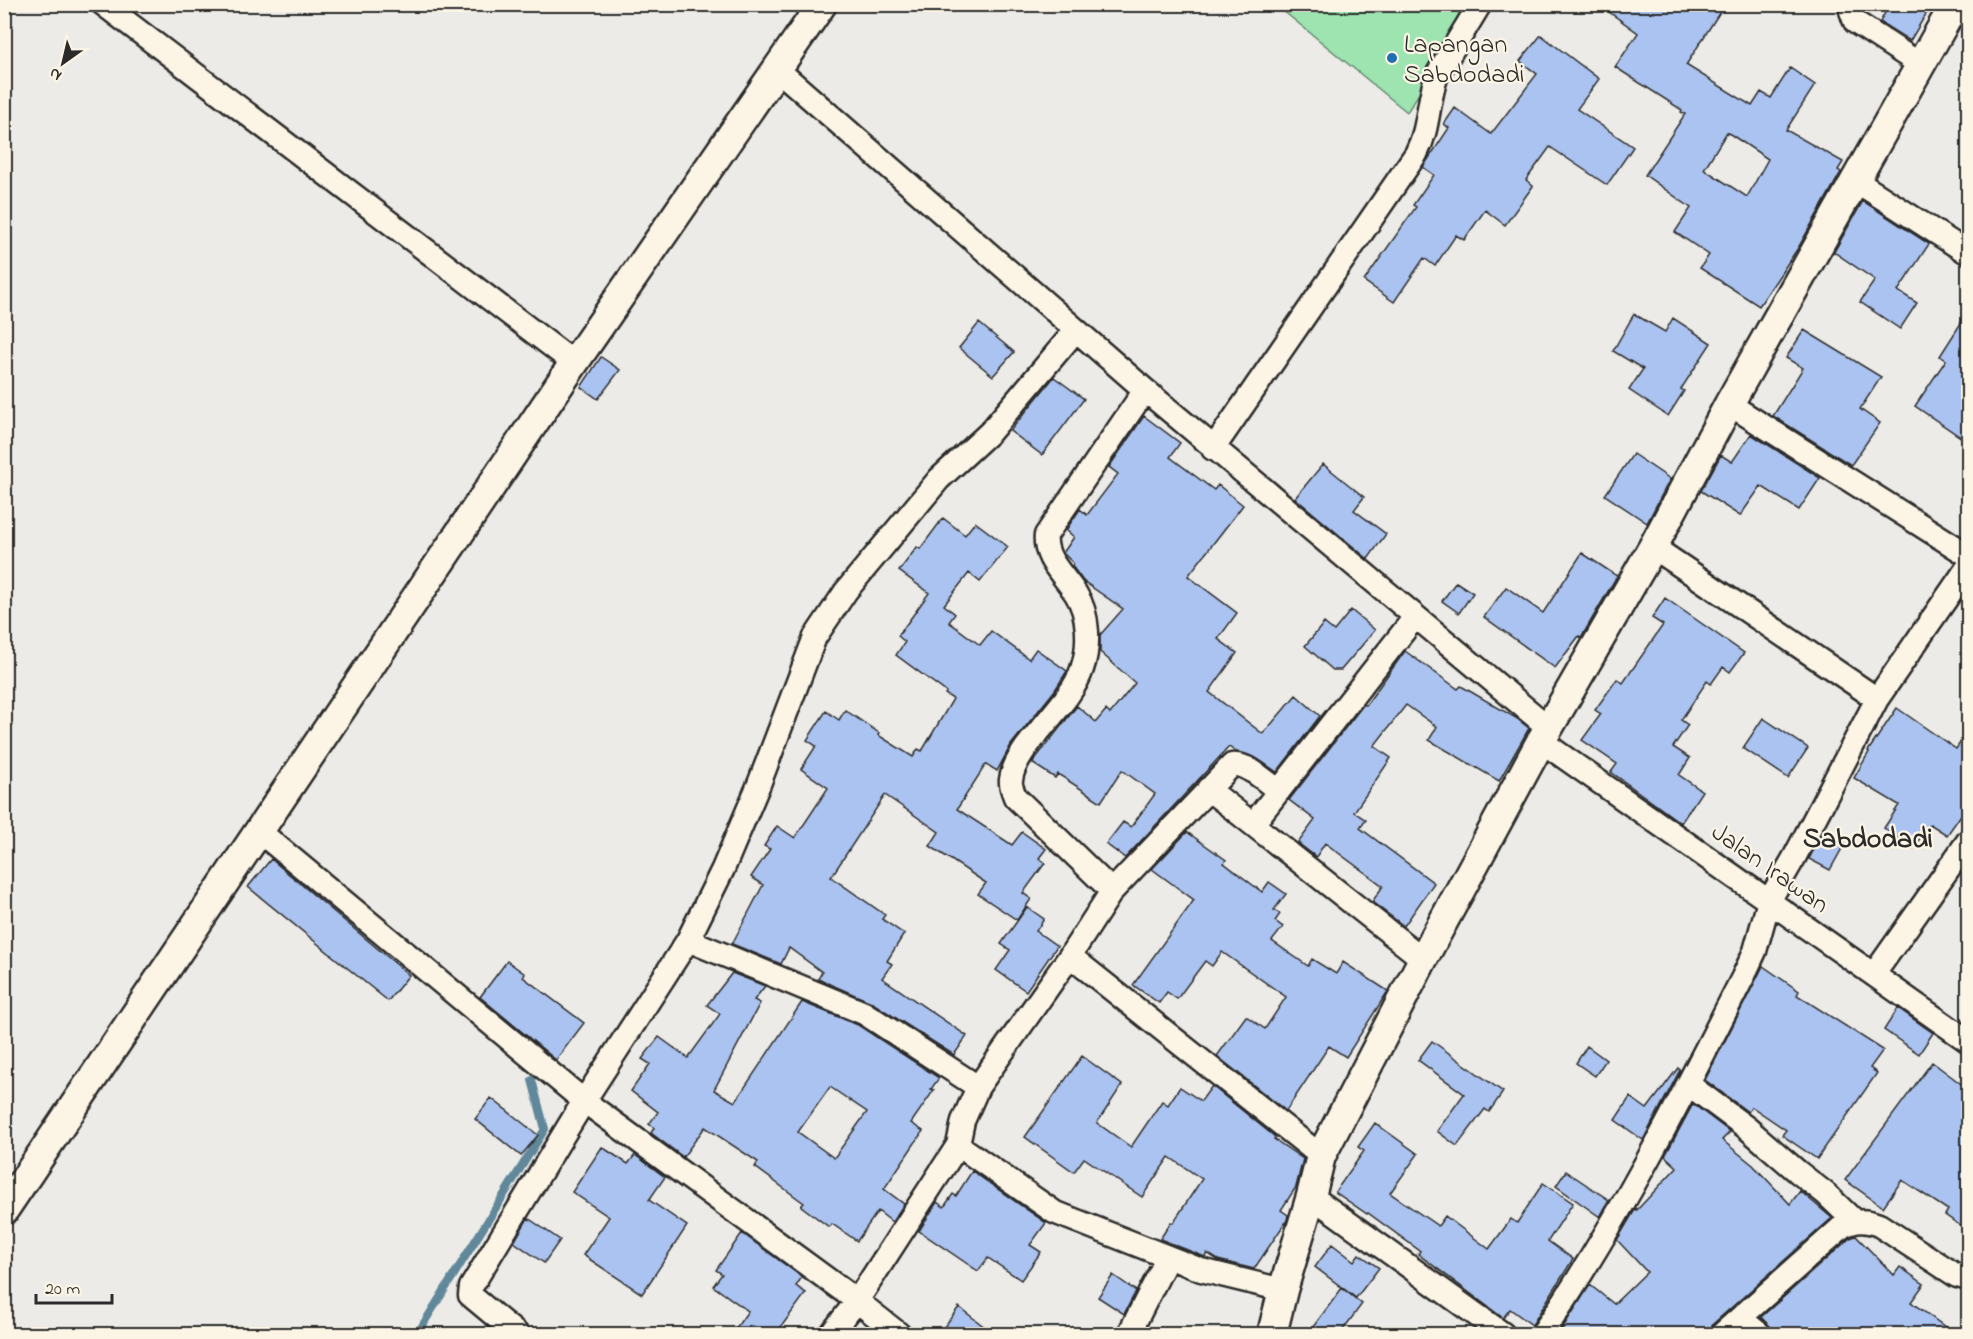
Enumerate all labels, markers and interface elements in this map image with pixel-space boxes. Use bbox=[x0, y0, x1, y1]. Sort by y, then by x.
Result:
place label: Lapangan Sabdodadi bbox=[1404, 27, 1525, 95]
north arrow bbox=[33, 33, 93, 93]
marker: Lapangan Sabdodadi bbox=[1385, 51, 1399, 65]
text: N bbox=[44, 61, 67, 87]
street label: Jalan Irawan bbox=[1702, 815, 1836, 924]
district label: Sabdodadi bbox=[1803, 820, 1933, 861]
scale bar bbox=[36, 1267, 112, 1305]
text: 20 m bbox=[45, 1277, 80, 1303]

